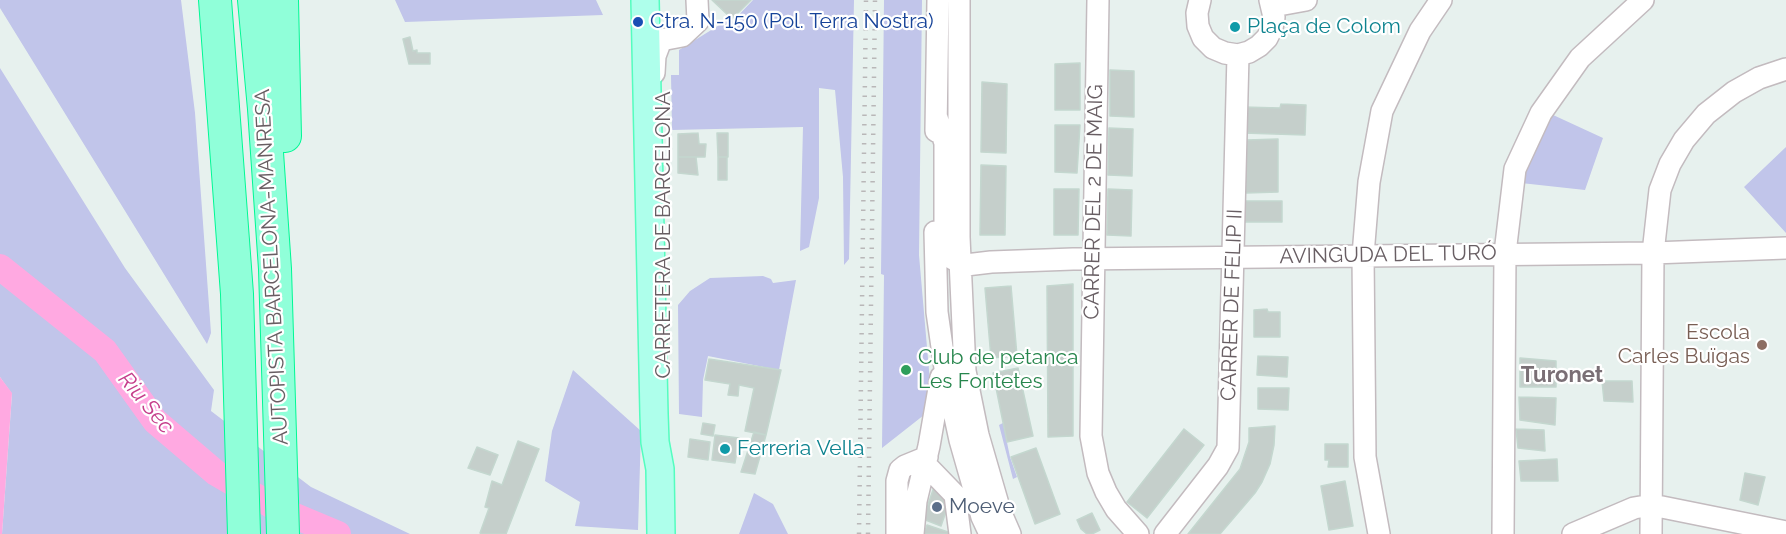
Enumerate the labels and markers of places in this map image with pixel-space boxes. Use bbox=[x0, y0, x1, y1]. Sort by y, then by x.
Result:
place label: Ctra. N-150 (Pol. Terra Nostra) bbox=[650, 9, 934, 35]
place label: Plaça de Colom bbox=[1247, 14, 1401, 40]
marker: Ctra. N-150 (Pol. Terra Nostra) bbox=[631, 15, 645, 29]
marker: Plaça de Colom bbox=[1228, 20, 1242, 34]
place label: Escola Carles Buïgas bbox=[1618, 320, 1750, 370]
marker: Escola Carles Buïgas bbox=[1755, 338, 1769, 352]
place label: Club de petanca Les Fontetes bbox=[918, 345, 1079, 395]
marker: Club de petanca Les Fontetes bbox=[899, 363, 913, 377]
place label: Ferreria Vella bbox=[737, 436, 865, 462]
marker: Ferreria Vella bbox=[718, 442, 732, 456]
place label: Moeve bbox=[949, 494, 1015, 520]
marker: Moeve bbox=[930, 500, 944, 514]

